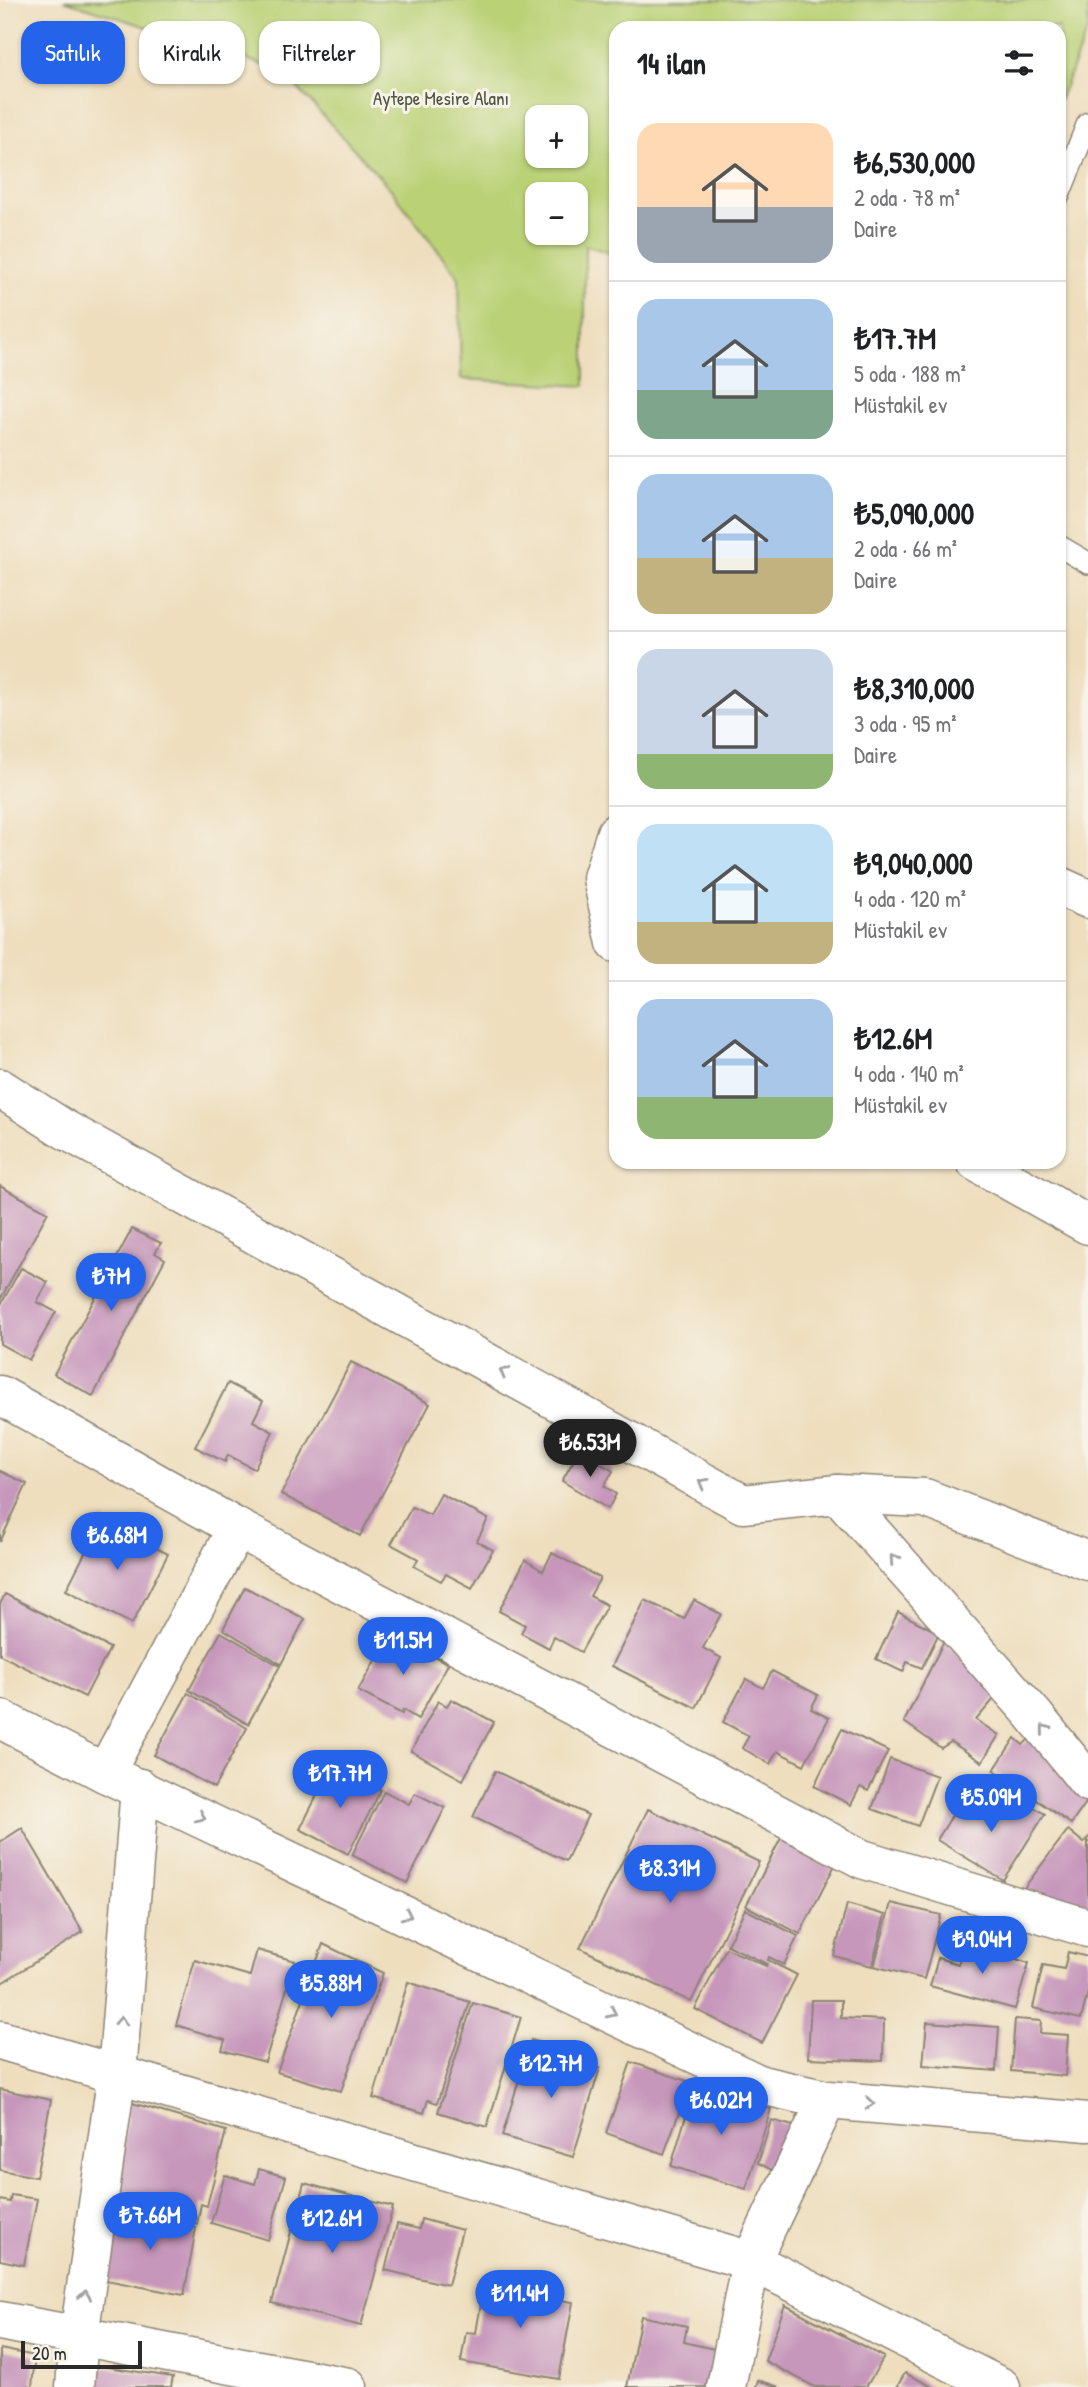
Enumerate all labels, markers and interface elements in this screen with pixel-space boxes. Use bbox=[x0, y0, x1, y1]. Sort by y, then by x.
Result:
chip: Satılık bbox=[21, 21, 125, 84]
chip: Kiralık bbox=[139, 21, 245, 84]
chip: Filtreler bbox=[259, 21, 380, 84]
text: 14 ilan bbox=[637, 43, 706, 83]
icon: filters bbox=[1000, 44, 1038, 82]
park label: Aytepe Mesire Alanı bbox=[373, 85, 509, 111]
map controls bbox=[525, 105, 588, 245]
button: + bbox=[525, 105, 588, 168]
text: ₺6,530,000 bbox=[854, 142, 975, 182]
icon: home bbox=[693, 151, 777, 235]
button: − bbox=[525, 182, 588, 245]
text: 2 oda · 78 m² bbox=[854, 182, 960, 213]
text: Daire bbox=[854, 213, 897, 244]
text: ₺17.7M bbox=[854, 318, 936, 358]
icon: home bbox=[693, 327, 777, 411]
text: 5 oda · 188 m² bbox=[854, 358, 966, 389]
text: Müstakil ev bbox=[854, 389, 947, 420]
text: ₺5,090,000 bbox=[854, 493, 974, 533]
icon: home bbox=[693, 502, 777, 586]
text: 2 oda · 66 m² bbox=[854, 533, 957, 564]
text: Daire bbox=[854, 564, 897, 595]
text: ₺8,310,000 bbox=[854, 668, 974, 708]
icon: home bbox=[693, 677, 777, 761]
text: 3 oda · 95 m² bbox=[854, 708, 956, 739]
text: Daire bbox=[854, 739, 897, 770]
text: ₺9,040,000 bbox=[854, 843, 973, 883]
icon: home bbox=[693, 852, 777, 936]
text: 4 oda · 120 m² bbox=[854, 883, 966, 914]
text: Müstakil ev bbox=[854, 914, 947, 945]
text: ₺12.6M bbox=[854, 1018, 932, 1058]
icon: home bbox=[693, 1027, 777, 1111]
text: 4 oda · 140 m² bbox=[854, 1058, 964, 1089]
text: Müstakil ev bbox=[854, 1089, 947, 1120]
pin: ₺7M bbox=[77, 1254, 145, 1313]
text: ₺7M bbox=[92, 1260, 130, 1291]
one-way arrow bbox=[499, 1367, 511, 1381]
pin: ₺6.53M bbox=[533, 1420, 647, 1479]
text: ₺6.53M bbox=[560, 1426, 620, 1457]
one-way arrow bbox=[698, 1477, 710, 1491]
pin: ₺6.68M bbox=[60, 1512, 174, 1572]
text: ₺6.68M bbox=[87, 1519, 147, 1550]
one-way arrow bbox=[890, 1554, 902, 1567]
pin: ₺11.5M bbox=[346, 1618, 460, 1677]
text: ₺11.5M bbox=[374, 1624, 432, 1655]
one-way arrow bbox=[1041, 1725, 1053, 1738]
pin: ₺17.7M bbox=[283, 1750, 397, 1810]
text: ₺17.7M bbox=[309, 1757, 371, 1788]
pin: ₺5.09M bbox=[934, 1774, 1048, 1834]
text: ₺5.09M bbox=[961, 1781, 1021, 1812]
one-way arrow bbox=[194, 1809, 206, 1823]
pin: ₺8.31M bbox=[613, 1846, 727, 1905]
text: ₺8.31M bbox=[640, 1852, 700, 1883]
one-way arrow bbox=[399, 1907, 412, 1921]
pin: ₺9.04M bbox=[925, 1916, 1039, 1976]
text: ₺9.04M bbox=[952, 1923, 1012, 1954]
pin: ₺5.88M bbox=[274, 1960, 388, 2020]
text: ₺5.88M bbox=[300, 1967, 362, 1998]
one-way arrow bbox=[605, 2005, 617, 2019]
one-way arrow bbox=[113, 2015, 128, 2026]
pin: ₺12.7M bbox=[494, 2040, 608, 2100]
text: ₺12.7M bbox=[520, 2047, 582, 2078]
pin: ₺6.02M bbox=[664, 2078, 778, 2137]
text: ₺6.02M bbox=[690, 2084, 752, 2115]
one-way arrow bbox=[865, 2095, 876, 2110]
pin: ₺7.66M bbox=[93, 2192, 207, 2252]
pin: ₺12.6M bbox=[275, 2196, 389, 2255]
text: ₺7.66M bbox=[119, 2199, 181, 2230]
text: ₺12.6M bbox=[302, 2202, 362, 2233]
pin: ₺11.4M bbox=[463, 2270, 577, 2330]
text: ₺11.4M bbox=[491, 2277, 549, 2308]
one-way arrow bbox=[77, 2289, 92, 2301]
scale bar bbox=[21, 2338, 142, 2370]
text: 20 m bbox=[32, 2340, 67, 2366]

